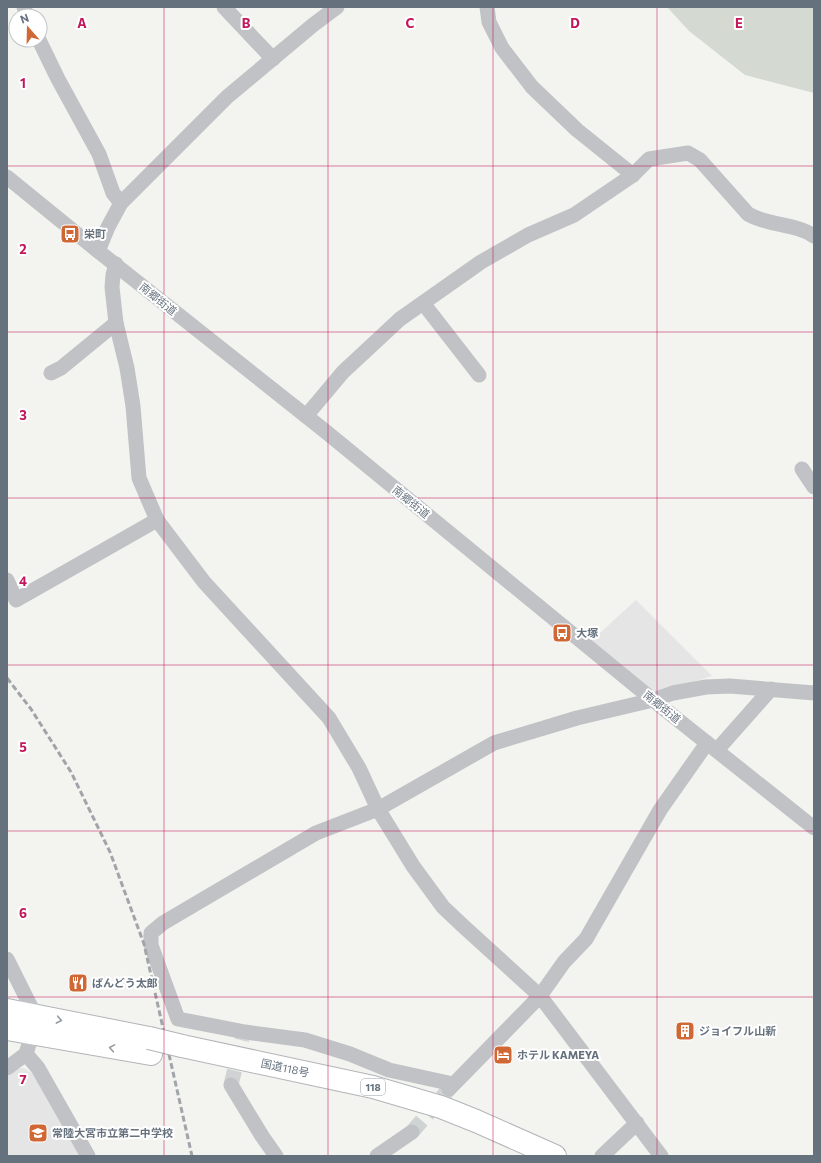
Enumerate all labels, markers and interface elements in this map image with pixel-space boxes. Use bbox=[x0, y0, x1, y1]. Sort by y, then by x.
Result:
north arrow bbox=[8, 8, 48, 48]
text: N bbox=[18, 11, 31, 26]
text: A bbox=[77, 15, 87, 31]
text: B bbox=[242, 15, 251, 31]
text: C bbox=[406, 15, 415, 31]
text: D bbox=[570, 15, 580, 31]
text: E bbox=[735, 15, 743, 31]
text: 1 bbox=[20, 75, 26, 91]
bus stop icon: 栄町 bbox=[59, 223, 81, 245]
place label: 栄町 bbox=[84, 227, 106, 240]
text: 2 bbox=[19, 241, 27, 257]
street label: 南郷街道 bbox=[137, 280, 180, 318]
text: 3 bbox=[19, 407, 27, 423]
street label: 南郷街道 bbox=[390, 483, 433, 521]
text: 4 bbox=[19, 573, 27, 589]
bus stop icon: 大塚 bbox=[551, 622, 573, 644]
place label: 大塚 bbox=[576, 626, 599, 639]
street label: 南郷街道 bbox=[641, 688, 684, 726]
text: 5 bbox=[19, 739, 27, 755]
text: 6 bbox=[19, 905, 27, 921]
restaurant icon: ばんどう太郎 bbox=[67, 972, 89, 994]
place label: ばんどう太郎 bbox=[92, 976, 158, 989]
one-way arrow bbox=[56, 1015, 62, 1024]
building icon: ジョイフル山新 bbox=[674, 1020, 696, 1042]
place label: ジョイフル山新 bbox=[699, 1024, 776, 1037]
one-way arrow bbox=[109, 1044, 115, 1052]
hotel icon: ホテル KAMEYA bbox=[492, 1044, 514, 1066]
place label: ホテル KAMEYA bbox=[517, 1048, 599, 1061]
street label: 国道118号 bbox=[260, 1056, 310, 1079]
text: 7 bbox=[19, 1071, 27, 1087]
road number: 118 bbox=[361, 1079, 385, 1095]
school or university icon: 常陸大宮市立第二中学校 bbox=[27, 1122, 49, 1144]
place label: 常陸大宮市立第二中学校 bbox=[52, 1126, 173, 1139]

